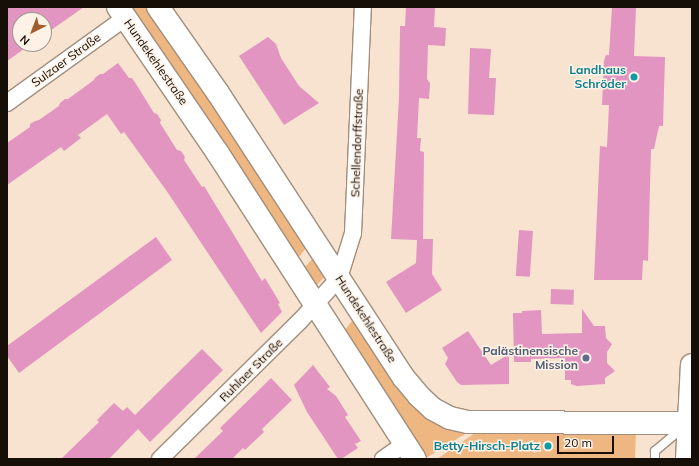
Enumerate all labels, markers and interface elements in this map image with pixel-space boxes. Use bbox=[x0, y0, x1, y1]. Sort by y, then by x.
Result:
north arrow bbox=[12, 12, 52, 52]
street label: Hundekehlestraße bbox=[121, 16, 191, 108]
street label: Sulzaer Straße bbox=[29, 30, 103, 90]
text: N bbox=[17, 32, 32, 48]
place label: Landhaus Schröder bbox=[569, 63, 626, 91]
marker: Landhaus Schröder bbox=[629, 72, 639, 82]
street label: Schellendorffstraße bbox=[348, 89, 366, 197]
street label: Hundekehlestraße bbox=[332, 272, 400, 366]
street label: Ruhlaer Straße bbox=[216, 335, 286, 405]
place label: Palästinensische Mission bbox=[483, 344, 578, 372]
marker: Palästinensische Mission bbox=[581, 353, 591, 363]
scale bar bbox=[559, 428, 616, 454]
text: 20 m bbox=[564, 435, 592, 450]
place label: Betty-Hirsch-Platz bbox=[434, 439, 540, 453]
marker: Betty-Hirsch-Platz bbox=[543, 441, 553, 451]

